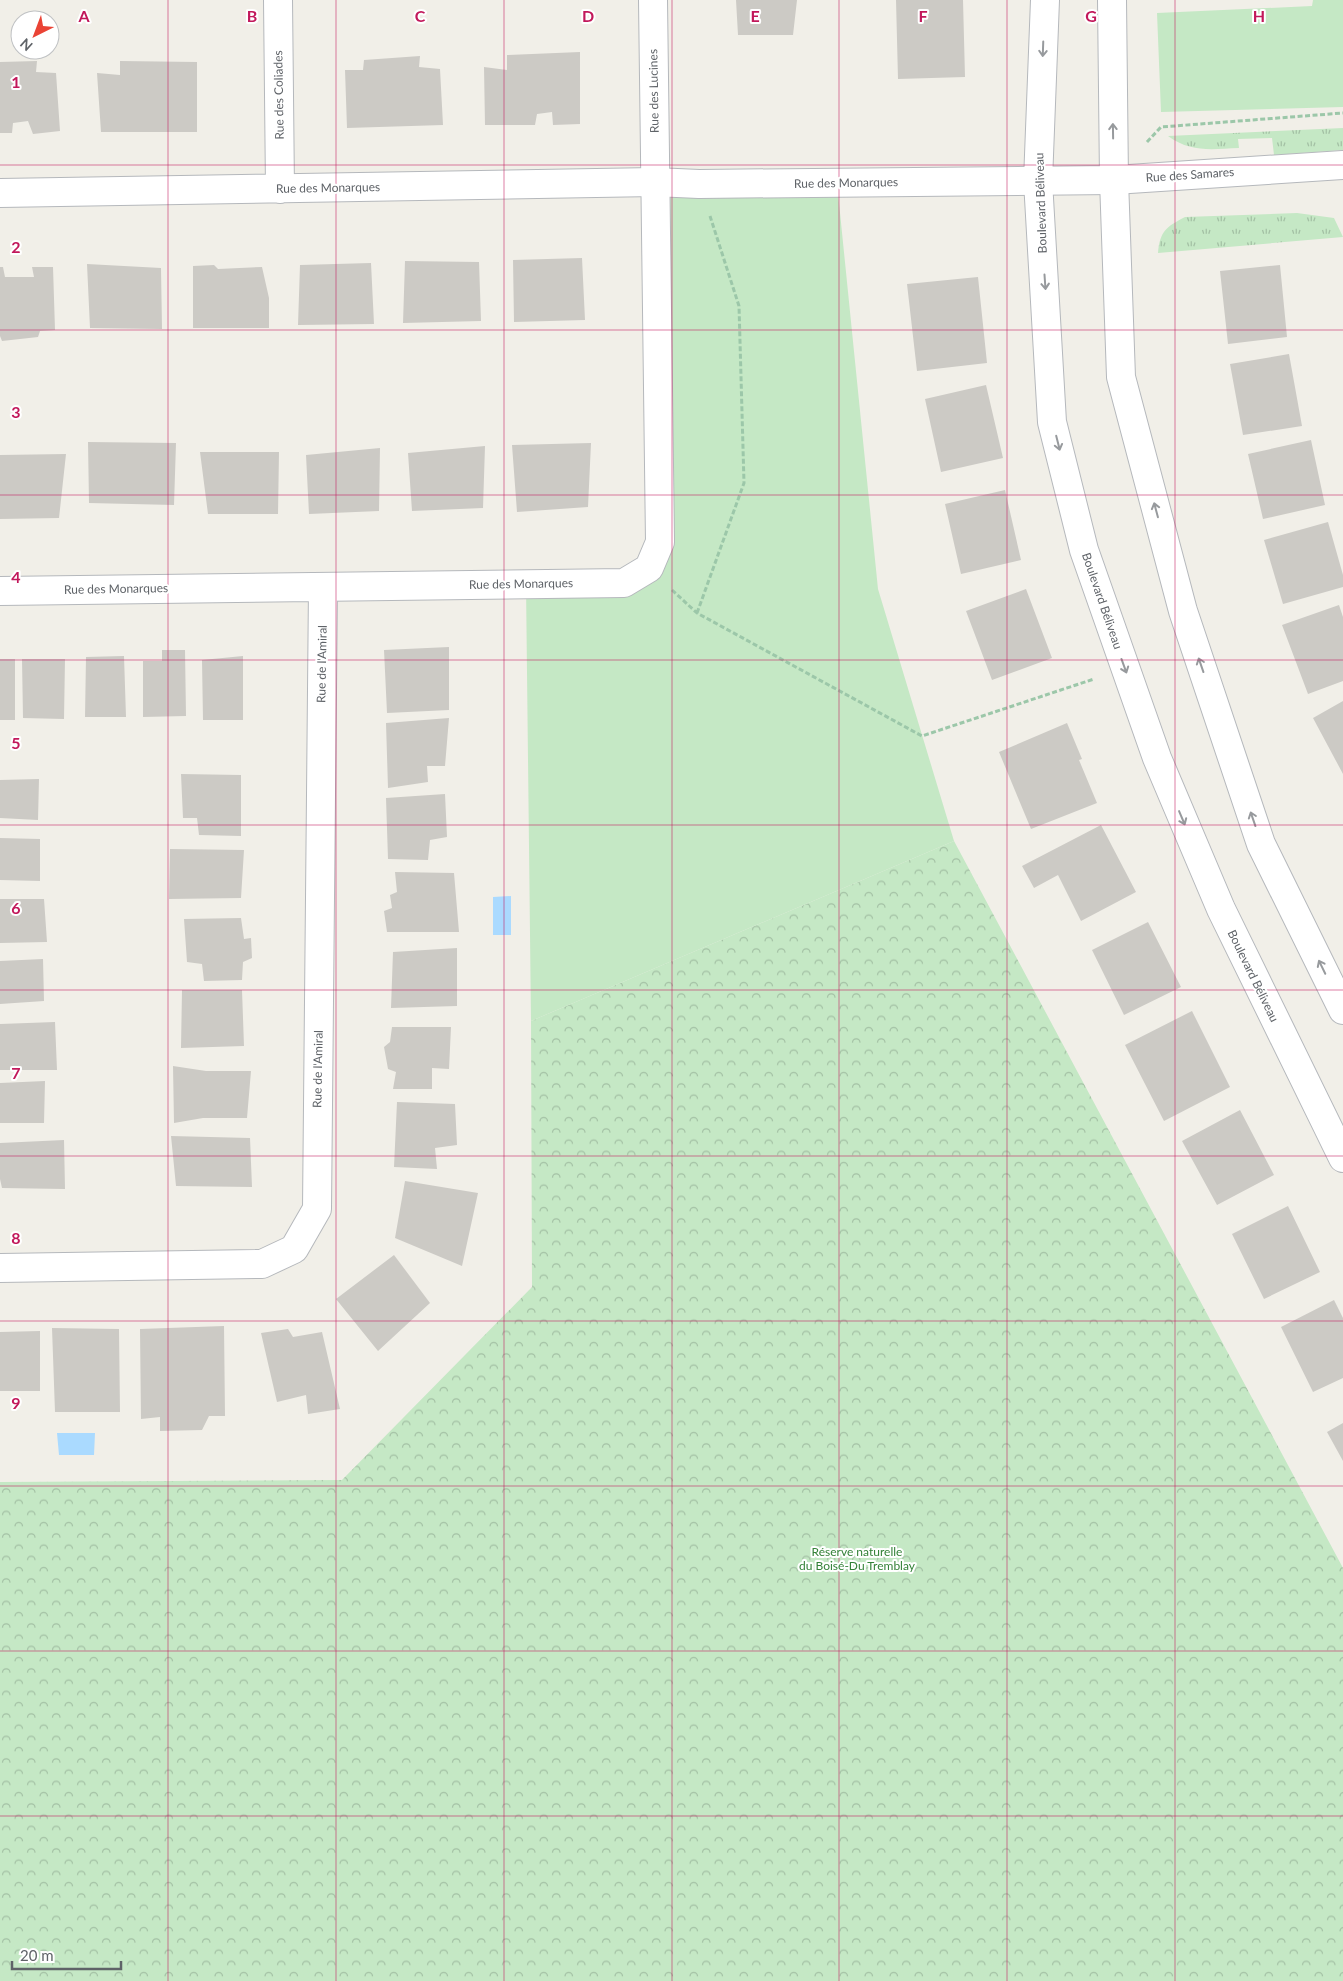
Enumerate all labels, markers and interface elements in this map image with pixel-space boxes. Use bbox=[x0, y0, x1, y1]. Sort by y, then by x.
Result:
text: A bbox=[77, 6, 90, 25]
text: B bbox=[247, 6, 257, 25]
text: C bbox=[415, 6, 426, 25]
text: D bbox=[582, 6, 594, 25]
text: E bbox=[750, 6, 760, 25]
text: F bbox=[918, 6, 928, 25]
text: G bbox=[1085, 6, 1097, 25]
text: H bbox=[1253, 6, 1265, 25]
north arrow bbox=[10, 10, 60, 60]
text: N bbox=[16, 35, 36, 55]
one-way arrow bbox=[1038, 40, 1048, 56]
street label: Rue des Lucines bbox=[645, 49, 662, 133]
street label: Rue des Coliades bbox=[270, 50, 287, 140]
text: 1 bbox=[11, 72, 21, 91]
one-way arrow bbox=[1108, 123, 1118, 140]
street label: Boulevard Béliveau bbox=[1031, 152, 1050, 254]
street label: Rue des Samares bbox=[1145, 164, 1235, 185]
street label: Rue des Monarques bbox=[794, 174, 898, 191]
street label: Rue des Monarques bbox=[276, 179, 380, 196]
text: 2 bbox=[11, 237, 21, 256]
one-way arrow bbox=[1040, 273, 1049, 289]
text: 3 bbox=[11, 402, 21, 421]
one-way arrow bbox=[1053, 435, 1063, 451]
one-way arrow bbox=[1151, 502, 1160, 518]
street label: Boulevard Béliveau bbox=[1079, 551, 1126, 651]
text: 4 bbox=[11, 567, 21, 586]
street label: Rue des Monarques bbox=[469, 575, 573, 592]
street label: Rue des Monarques bbox=[64, 580, 168, 597]
street label: Rue de l'Amiral bbox=[313, 625, 330, 703]
one-way arrow bbox=[1120, 658, 1129, 673]
one-way arrow bbox=[1196, 658, 1205, 674]
text: 5 bbox=[11, 733, 21, 752]
one-way arrow bbox=[1179, 810, 1188, 825]
one-way arrow bbox=[1248, 812, 1257, 828]
text: 6 bbox=[11, 898, 21, 917]
street label: Boulevard Béliveau bbox=[1225, 927, 1282, 1024]
one-way arrow bbox=[1316, 960, 1326, 975]
street label: Rue de l'Amiral bbox=[309, 1030, 326, 1108]
text: 7 bbox=[11, 1063, 21, 1082]
text: 8 bbox=[11, 1228, 21, 1247]
text: 9 bbox=[11, 1393, 21, 1412]
park label: Réserve naturelle du Boisé-Du Tremblay bbox=[799, 1544, 916, 1573]
scale bar bbox=[12, 1938, 121, 1970]
text: 20 m bbox=[20, 1946, 54, 1964]

